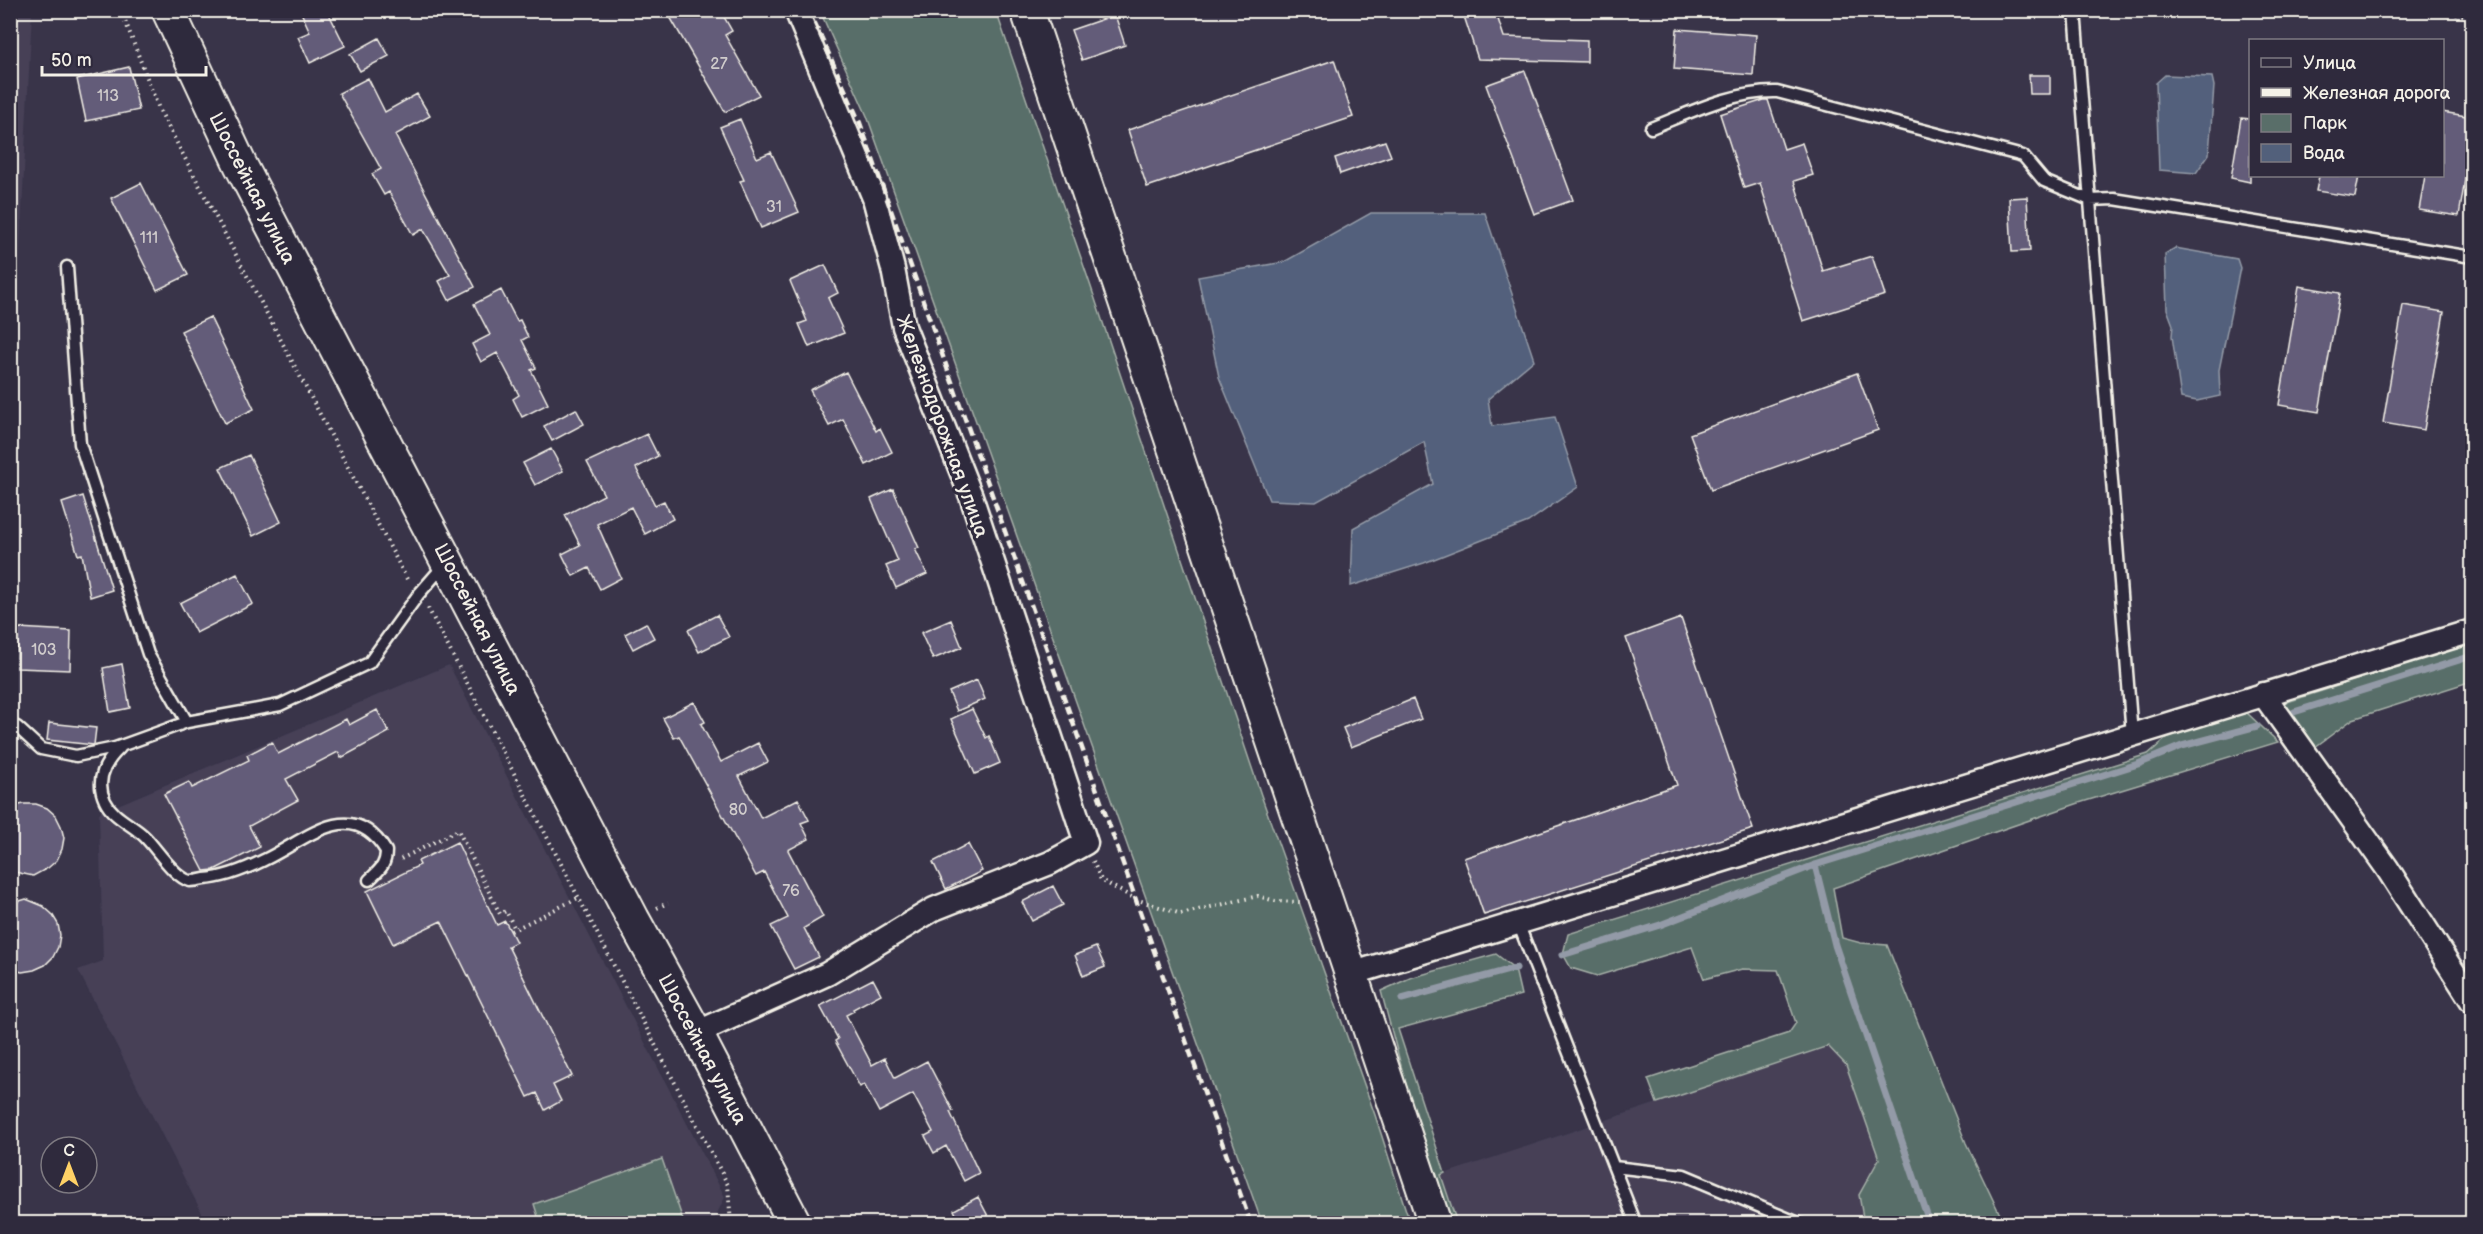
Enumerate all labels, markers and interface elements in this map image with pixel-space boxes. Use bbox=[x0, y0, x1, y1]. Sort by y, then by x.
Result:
scale bar bbox=[42, 39, 206, 77]
legend bbox=[2249, 39, 2444, 177]
text: 50 m bbox=[51, 50, 92, 71]
text: Улица bbox=[2303, 53, 2357, 74]
house number: 27 bbox=[710, 55, 728, 74]
text: Железная дорога bbox=[2303, 83, 2451, 104]
house number: 113 bbox=[97, 87, 119, 106]
street label: Шоссейная улица bbox=[204, 109, 301, 268]
text: Парк bbox=[2303, 113, 2347, 134]
text: Вода bbox=[2303, 143, 2345, 164]
house number: 31 bbox=[766, 198, 782, 217]
house number: 111 bbox=[140, 229, 158, 248]
street label: Железнодорожная улица bbox=[891, 312, 994, 541]
street label: Шоссейная улица bbox=[429, 540, 526, 699]
house number: 103 bbox=[31, 641, 57, 660]
house number: 80 bbox=[729, 801, 747, 820]
house number: 76 bbox=[782, 882, 800, 901]
street label: Шоссейная улица bbox=[652, 970, 752, 1129]
north arrow bbox=[39, 1135, 99, 1195]
text: С bbox=[63, 1142, 75, 1161]

